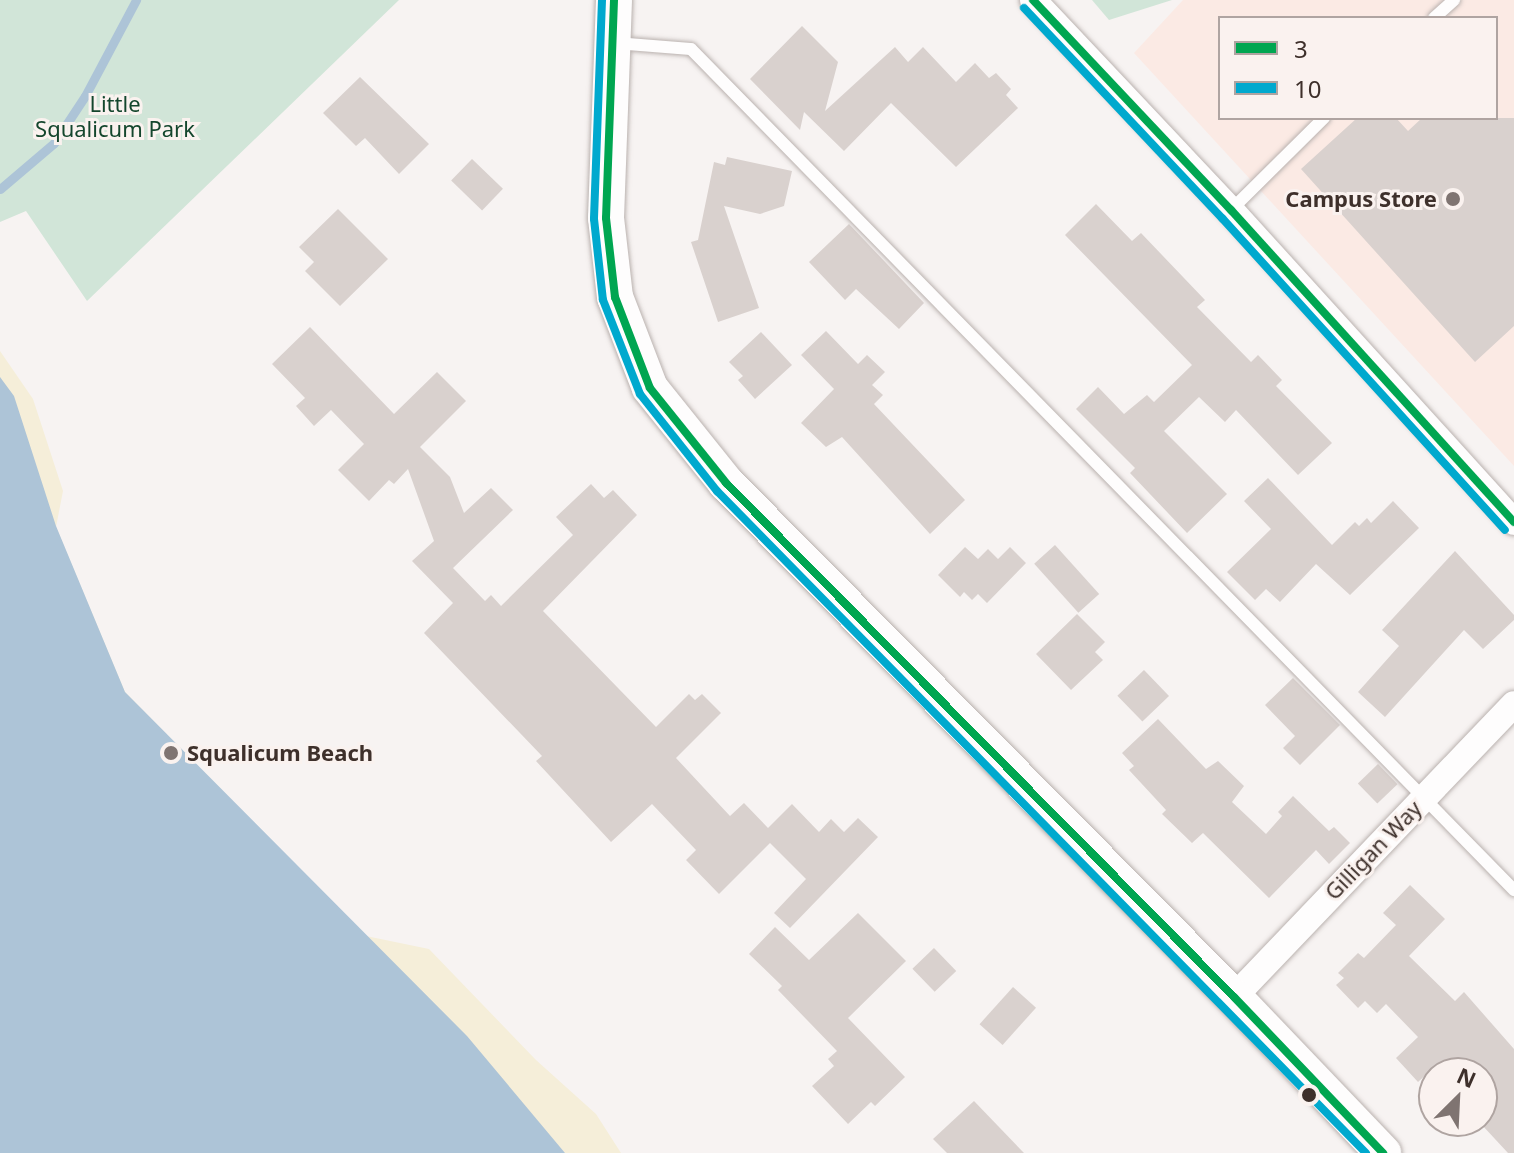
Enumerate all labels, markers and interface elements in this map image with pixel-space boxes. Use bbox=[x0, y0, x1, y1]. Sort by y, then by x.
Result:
legend bbox=[1218, 16, 1498, 120]
text: 3 bbox=[1294, 32, 1308, 65]
text: 10 bbox=[1294, 72, 1321, 105]
park label: Little Squalicum Park bbox=[35, 90, 195, 142]
place label: Campus Store bbox=[1285, 186, 1437, 212]
marker: Campus Store bbox=[1444, 190, 1462, 208]
place label: Squalicum Beach bbox=[187, 740, 373, 766]
marker: Squalicum Beach bbox=[162, 744, 180, 762]
street label: Gilligan Way bbox=[1319, 795, 1427, 905]
north arrow bbox=[1418, 1057, 1498, 1137]
text: N bbox=[1453, 1060, 1481, 1094]
unlabelled marker bbox=[1301, 1087, 1317, 1103]

